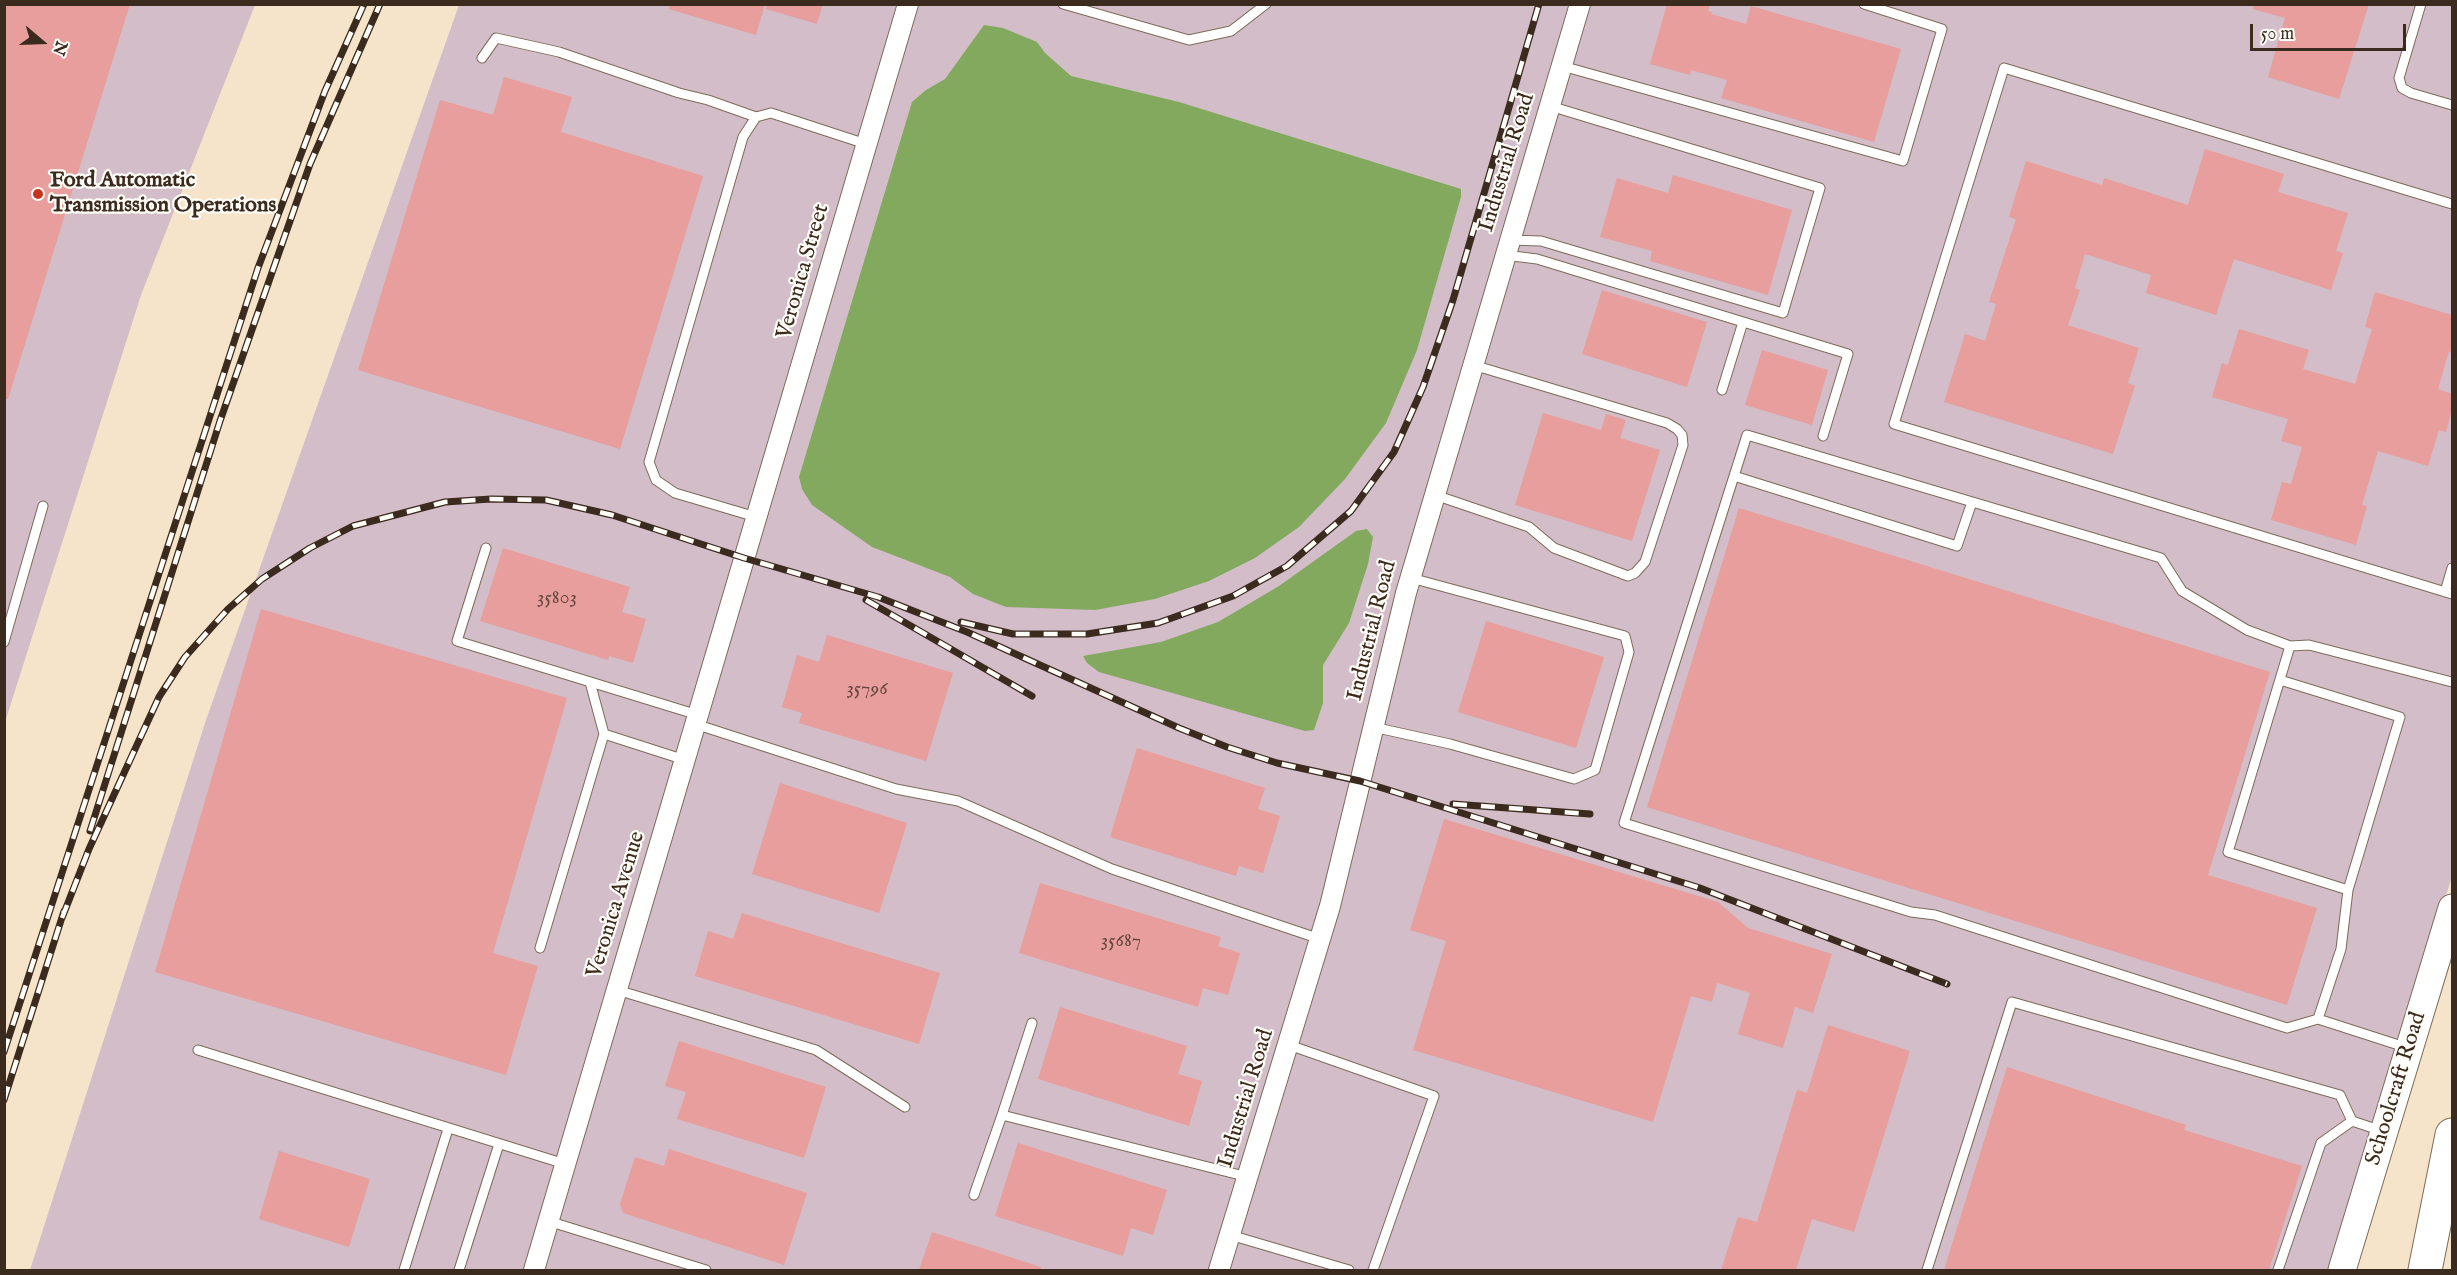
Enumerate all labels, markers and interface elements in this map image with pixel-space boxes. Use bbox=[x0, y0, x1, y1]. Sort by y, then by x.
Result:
north arrow bbox=[12, 12, 72, 72]
scale bar bbox=[2253, 12, 2409, 50]
text: 50 m bbox=[2261, 23, 2294, 46]
text: N bbox=[47, 38, 71, 58]
street label: Industrial Road bbox=[1474, 90, 1542, 236]
place label: Ford Automatic Transmission Operations bbox=[50, 168, 276, 220]
marker: Ford Automatic Transmission Operations bbox=[31, 187, 45, 201]
street label: Veronica Street bbox=[772, 201, 836, 343]
street label: Industrial Road bbox=[1343, 558, 1403, 704]
house number: 35803 bbox=[537, 587, 577, 611]
house number: 35796 bbox=[846, 678, 888, 702]
street label: Veronica Avenue bbox=[582, 829, 652, 981]
house number: 35687 bbox=[1101, 930, 1141, 954]
street label: Schoolcraft Road bbox=[2361, 1009, 2433, 1169]
street label: Industrial Road bbox=[1213, 1026, 1281, 1172]

